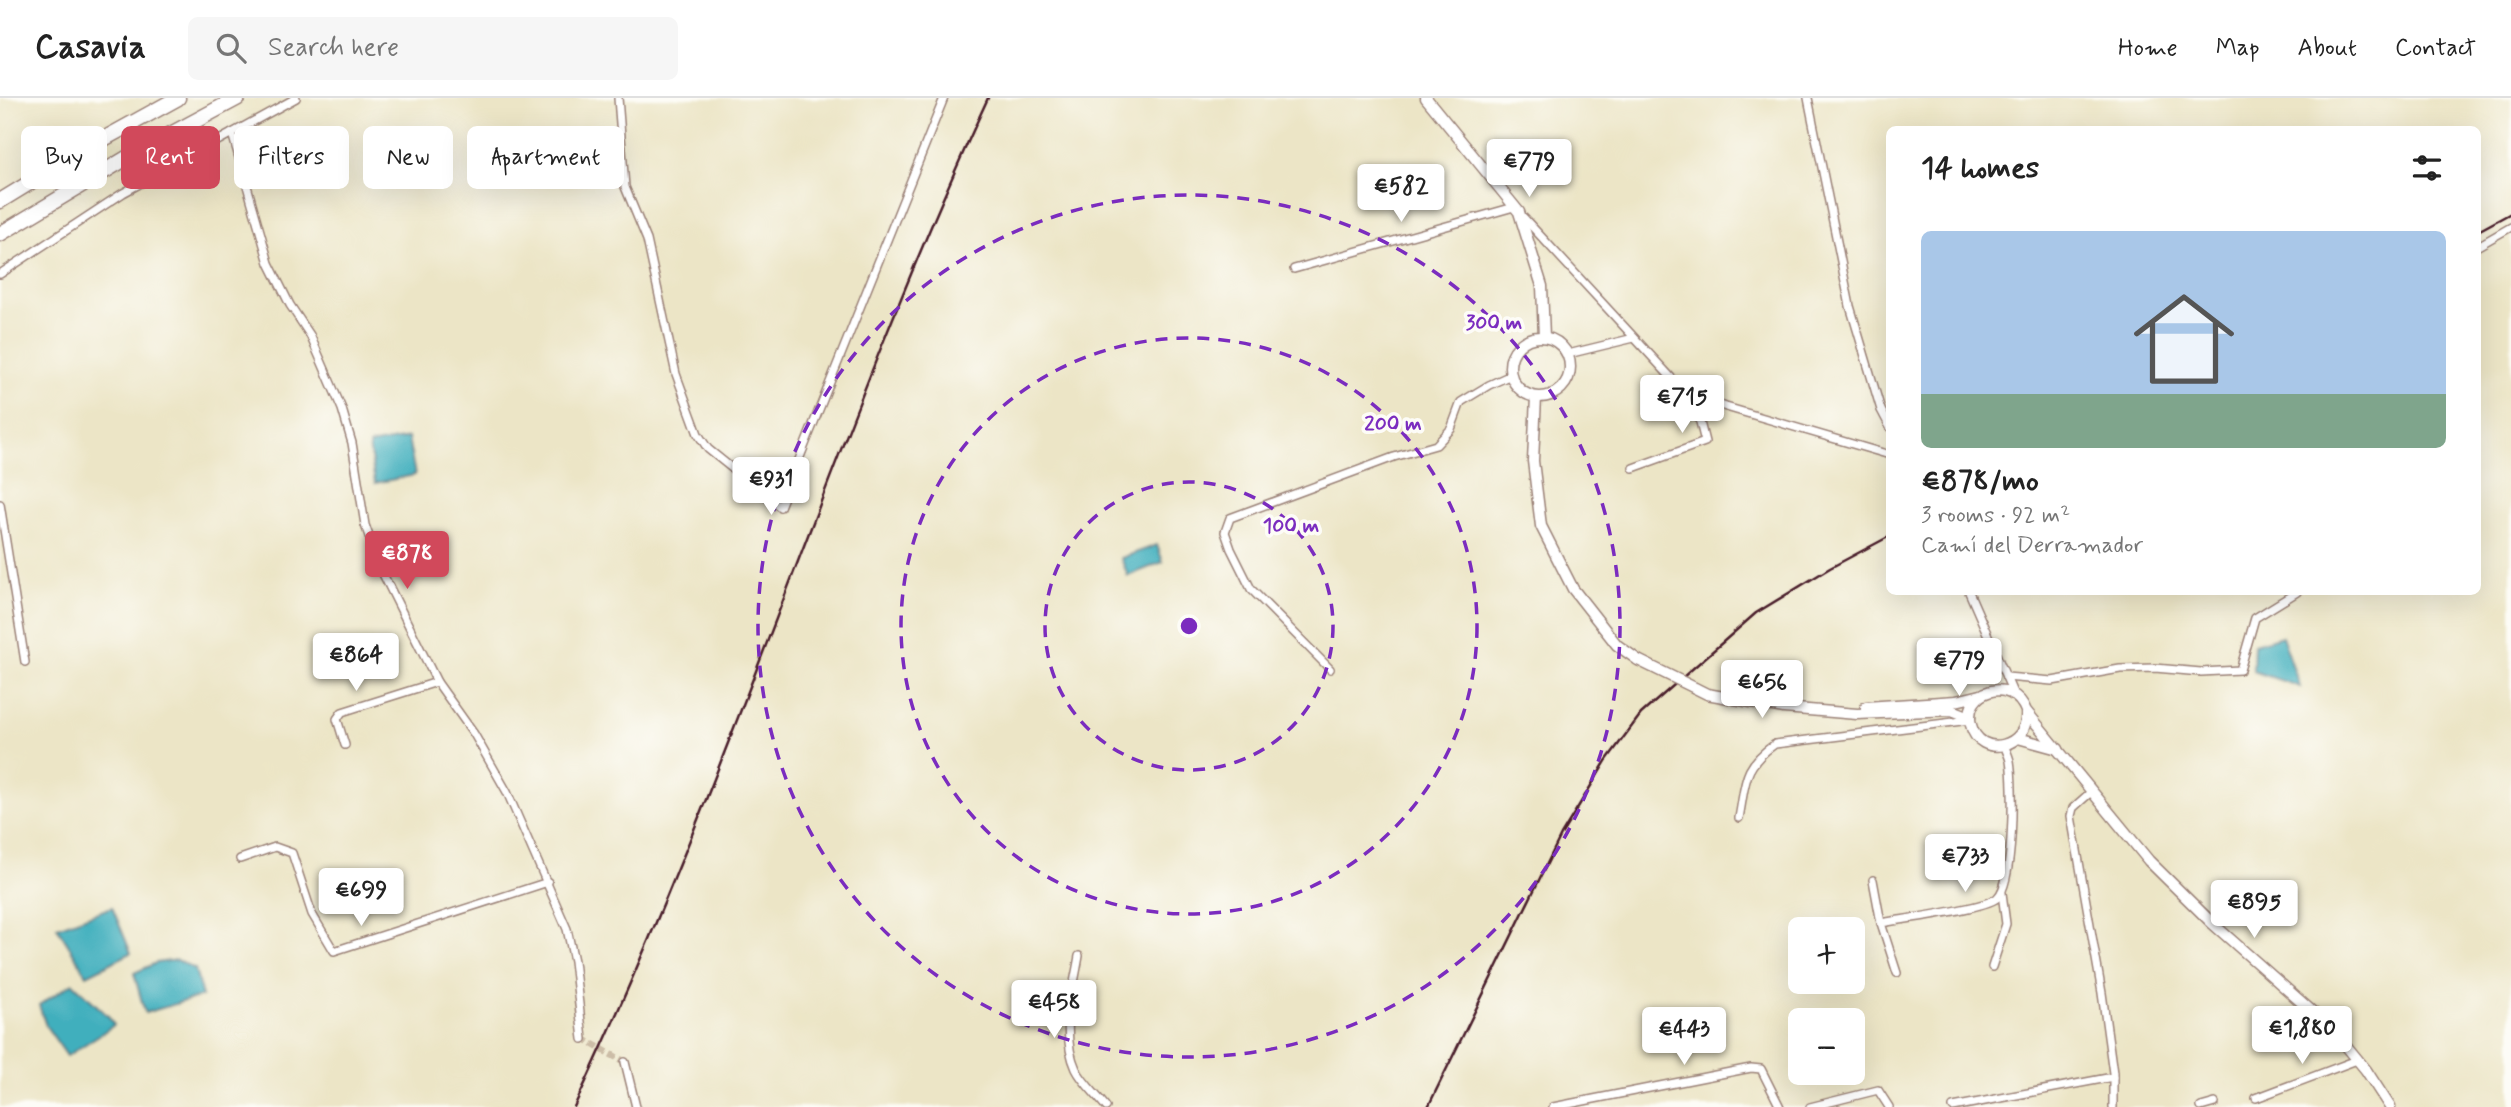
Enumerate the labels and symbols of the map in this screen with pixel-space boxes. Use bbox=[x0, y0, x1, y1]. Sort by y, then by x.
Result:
pin: €779 bbox=[1488, 140, 1570, 199]
pin: €582 bbox=[1360, 164, 1442, 224]
text: 300 m bbox=[1466, 309, 1523, 337]
pin: €715 bbox=[1641, 376, 1723, 435]
text: 200 m bbox=[1364, 410, 1422, 438]
pin: €931 bbox=[730, 458, 812, 517]
text: 100 m bbox=[1263, 512, 1319, 540]
pin: €878 bbox=[366, 532, 448, 591]
centre of rings bbox=[1177, 614, 1201, 638]
pin: €864 bbox=[315, 634, 397, 693]
pin: €779 bbox=[1918, 638, 2000, 698]
pin: €656 bbox=[1721, 660, 1803, 720]
pin: €733 bbox=[1924, 834, 2006, 894]
pin: €699 bbox=[320, 868, 402, 928]
pin: €895 bbox=[2213, 880, 2295, 940]
pin: €458 bbox=[1013, 981, 1095, 1040]
pin: €1,880 bbox=[2245, 1006, 2359, 1066]
pin: €443 bbox=[1643, 1007, 1725, 1067]

